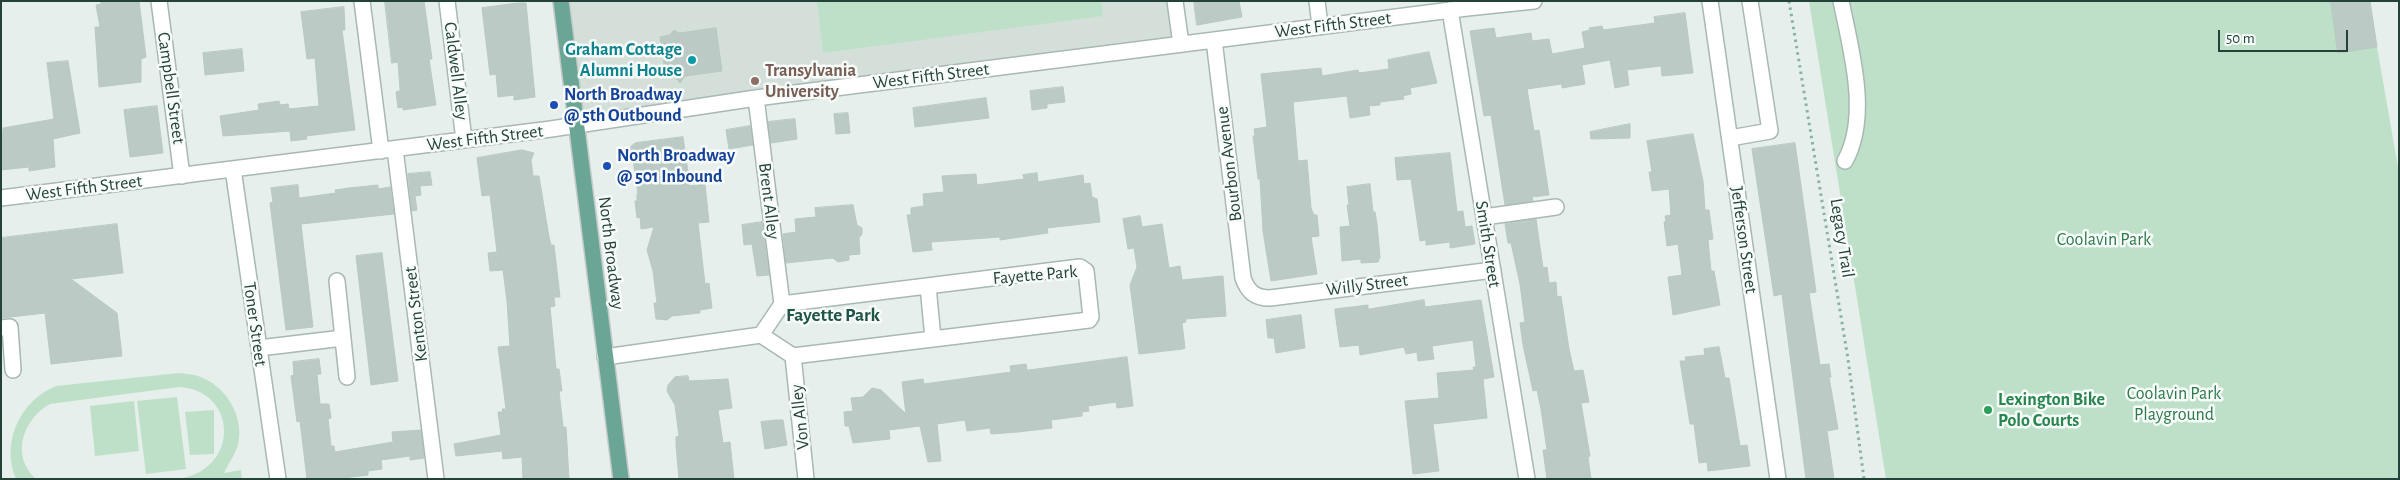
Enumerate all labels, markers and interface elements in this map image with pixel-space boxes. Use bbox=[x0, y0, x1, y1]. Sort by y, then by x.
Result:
street label: West Fifth Street bbox=[1274, 7, 1392, 43]
scale bar bbox=[2220, 20, 2350, 52]
street label: Caldwell Alley bbox=[439, 21, 473, 121]
street label: Campbell Street bbox=[152, 31, 190, 145]
text: 50 m bbox=[2226, 31, 2255, 46]
place label: Graham Cottage Alumni House bbox=[565, 39, 682, 82]
marker: Graham Cottage Alumni House bbox=[686, 54, 698, 66]
street label: West Fifth Street bbox=[872, 58, 990, 94]
place label: Transylvania University bbox=[765, 60, 856, 102]
marker: Transylvania University bbox=[749, 75, 761, 87]
place label: North Broadway @ 5th Outbound bbox=[564, 84, 682, 126]
marker: North Broadway @ 5th Outbound bbox=[548, 99, 560, 111]
street label: Bourbon Avenue bbox=[1211, 105, 1247, 223]
street label: West Fifth Street bbox=[426, 120, 544, 156]
place label: North Broadway @ 501 Inbound bbox=[617, 145, 735, 188]
marker: North Broadway @ 501 Inbound bbox=[601, 160, 613, 172]
street label: Brent Alley bbox=[754, 162, 784, 240]
street label: West Fifth Street bbox=[25, 170, 143, 206]
street label: Jefferson Street bbox=[1726, 185, 1762, 295]
street label: North Broadway bbox=[593, 195, 629, 311]
street label: Legacy Trail bbox=[1825, 197, 1859, 279]
street label: Smith Street bbox=[1470, 199, 1506, 289]
park label: Coolavin Park bbox=[2057, 229, 2151, 251]
street label: Fayette Park bbox=[992, 261, 1078, 289]
street label: Kenton Street bbox=[399, 265, 433, 363]
street label: Willy Street bbox=[1325, 269, 1409, 301]
street label: Toner Street bbox=[238, 280, 272, 368]
district label: Fayette Park bbox=[786, 304, 880, 326]
street label: Von Alley bbox=[786, 383, 814, 451]
park label: Coolavin Park Playground bbox=[2127, 383, 2221, 426]
place label: Lexington Bike Polo Courts bbox=[1998, 389, 2105, 432]
marker: Lexington Bike Polo Courts bbox=[1982, 404, 1994, 416]

